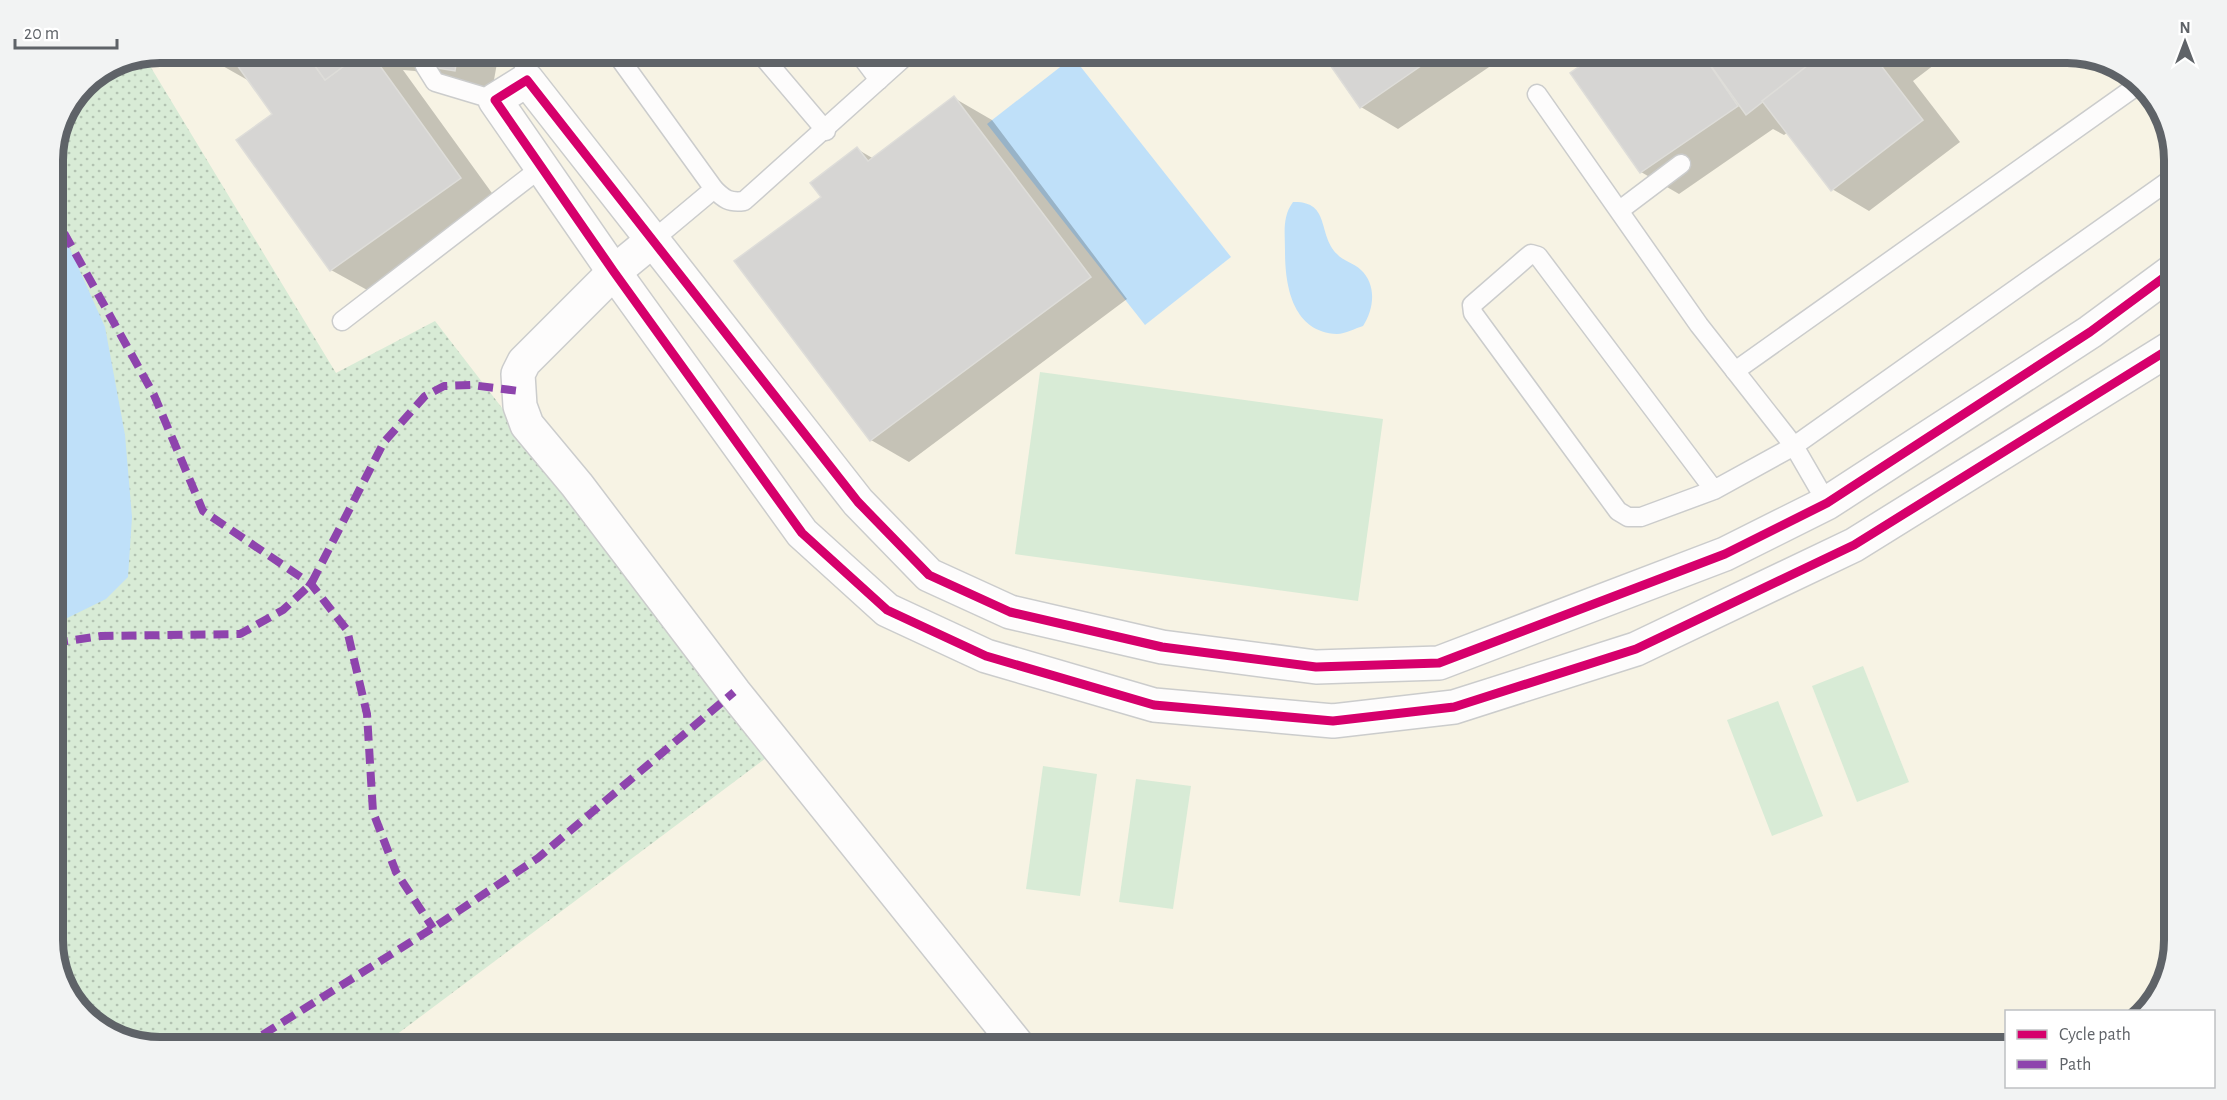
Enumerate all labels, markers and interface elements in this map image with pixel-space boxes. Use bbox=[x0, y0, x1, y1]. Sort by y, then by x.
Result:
scale bar bbox=[15, 12, 117, 50]
north arrow bbox=[2155, 12, 2215, 72]
text: N bbox=[2179, 20, 2191, 36]
text: 20 m bbox=[24, 25, 59, 43]
legend bbox=[2005, 1010, 2215, 1088]
text: Cycle path bbox=[2059, 1026, 2131, 1044]
text: Path bbox=[2059, 1056, 2091, 1074]

